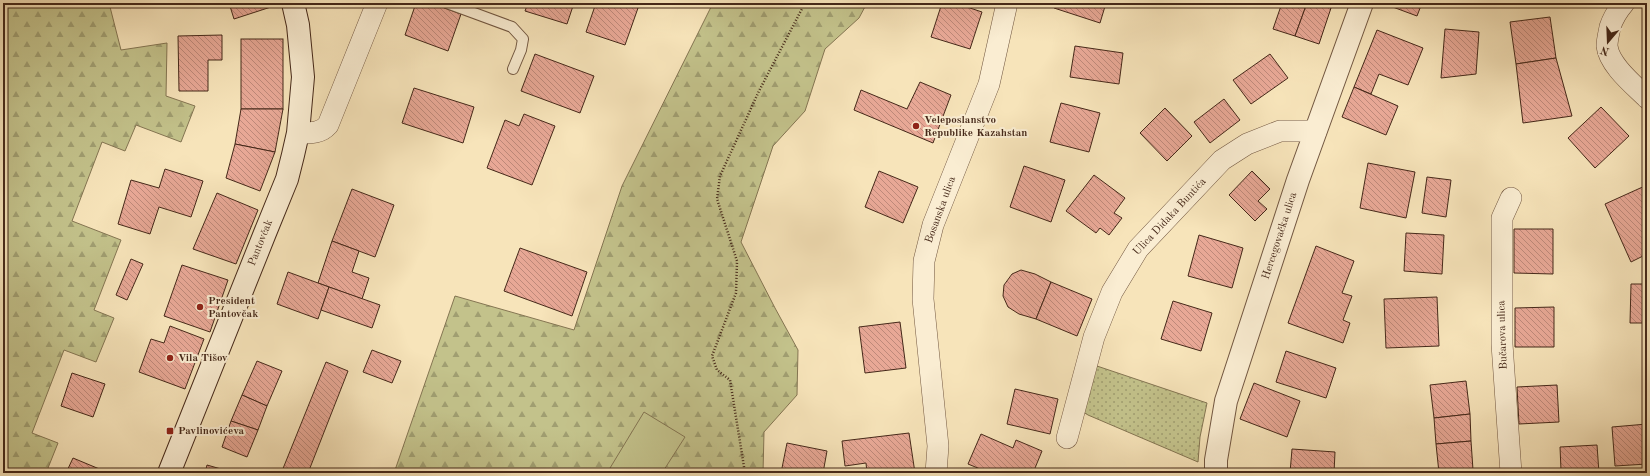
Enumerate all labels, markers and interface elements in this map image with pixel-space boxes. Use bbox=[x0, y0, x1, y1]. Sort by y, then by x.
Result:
north arrow bbox=[1588, 22, 1628, 62]
text: N bbox=[1599, 43, 1611, 57]
place label: Veleposlanstvo Republike Kazahstan bbox=[924, 115, 1027, 139]
marker: Veleposlanstvo Republike Kazahstan bbox=[911, 121, 921, 131]
street label: Bosanska ulica bbox=[924, 175, 958, 245]
street label: Ulica Didaka Buntića bbox=[1131, 176, 1209, 258]
street label: Hercegovačka ulica bbox=[1261, 190, 1299, 281]
street label: Pantovčak bbox=[247, 218, 275, 268]
place label: President Pantovčak bbox=[208, 296, 258, 320]
street label: Bučarova ulica bbox=[1496, 300, 1510, 370]
marker: President Pantovčak bbox=[195, 302, 205, 312]
marker: Vila Tišov bbox=[165, 353, 175, 363]
place label: Vila Tišov bbox=[178, 353, 228, 364]
marker: Pavlinovićeva bbox=[165, 426, 175, 436]
place label: Pavlinovićeva bbox=[178, 426, 245, 437]

